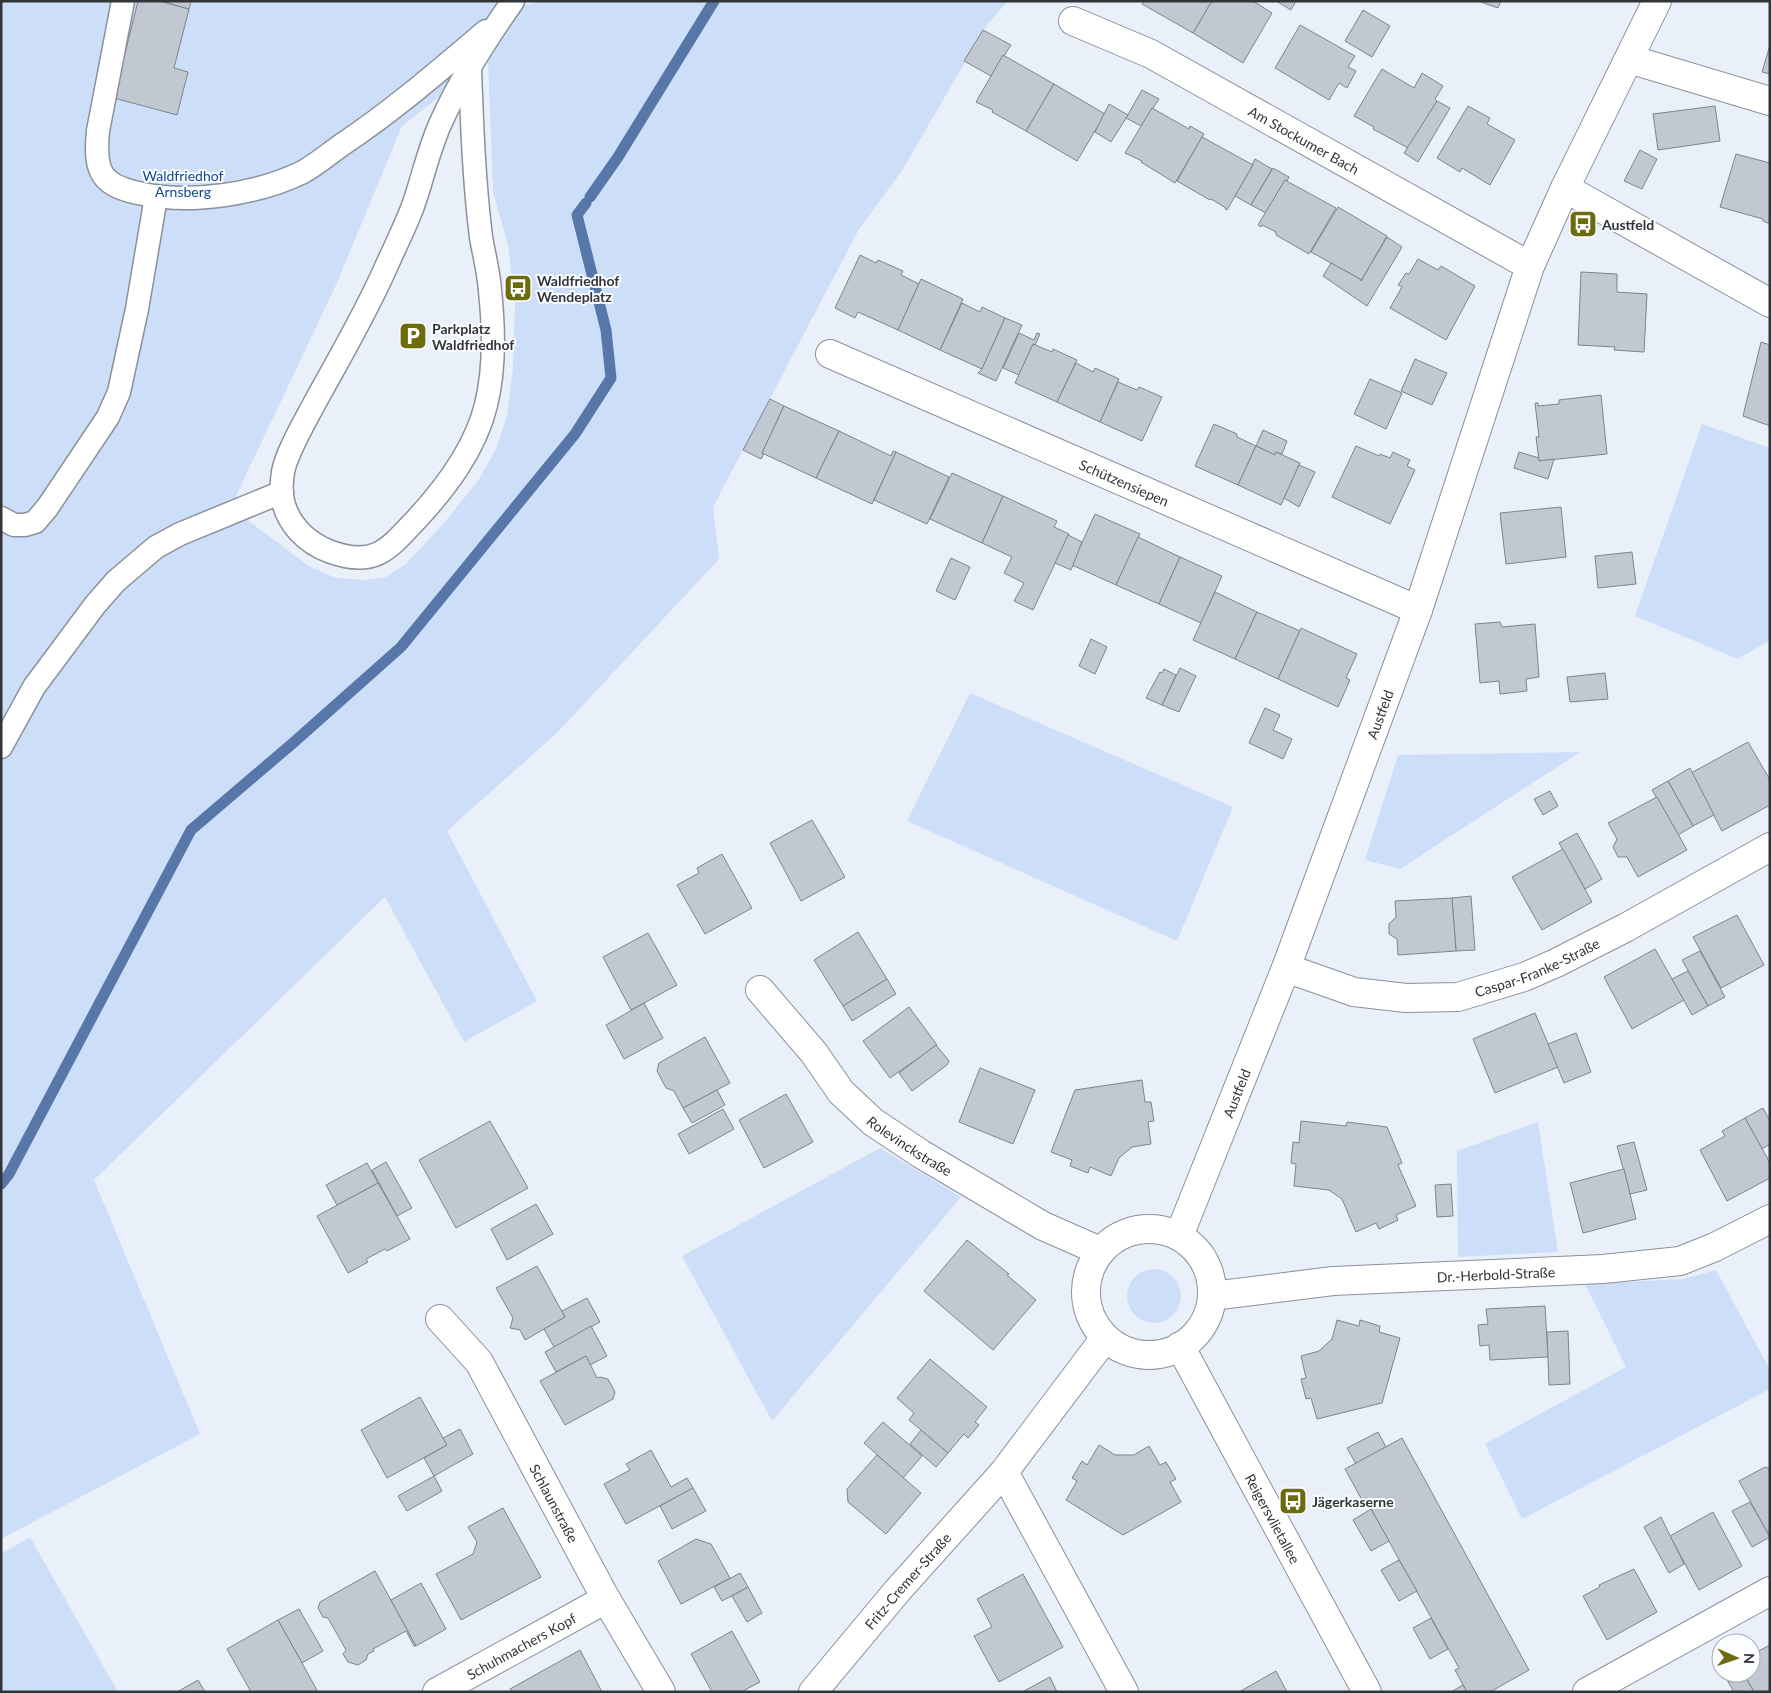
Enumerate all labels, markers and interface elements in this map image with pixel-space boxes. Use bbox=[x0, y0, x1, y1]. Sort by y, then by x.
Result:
street label: Am Stockumer Bach bbox=[1246, 102, 1362, 177]
park label: Waldfriedhof Arnsberg bbox=[143, 167, 224, 200]
bus stop icon: Austfeld bbox=[1568, 209, 1598, 239]
place label: Austfeld bbox=[1601, 216, 1654, 233]
place label: Waldfriedhof Wendeplatz bbox=[537, 272, 619, 305]
bus stop icon: Waldfriedhof Wendeplatz bbox=[503, 273, 533, 303]
place label: Parkplatz Waldfriedhof bbox=[432, 320, 514, 353]
parking icon: Parkplatz Waldfriedhof bbox=[398, 321, 428, 351]
street label: Schützensiepen bbox=[1077, 455, 1172, 509]
street label: Austfeld bbox=[1363, 687, 1396, 741]
street label: Caspar-Franke-Straße bbox=[1473, 934, 1602, 1000]
street label: Austfeld bbox=[1219, 1066, 1253, 1120]
street label: Rolevinckstraße bbox=[863, 1112, 955, 1179]
street label: Dr.-Herbold-Straße bbox=[1436, 1263, 1555, 1285]
street label: Schlaunstraße bbox=[527, 1461, 582, 1545]
street label: Reigersvlietallee bbox=[1242, 1471, 1304, 1566]
bus stop icon: Jägerkaserne bbox=[1278, 1486, 1308, 1516]
place label: Jägerkaserne bbox=[1312, 1493, 1394, 1510]
street label: Fritz-Cremer-Straße bbox=[861, 1529, 954, 1632]
street label: Schuhmachers Kopf bbox=[463, 1609, 579, 1683]
north arrow bbox=[1711, 1633, 1761, 1683]
text: N bbox=[1741, 1653, 1758, 1664]

